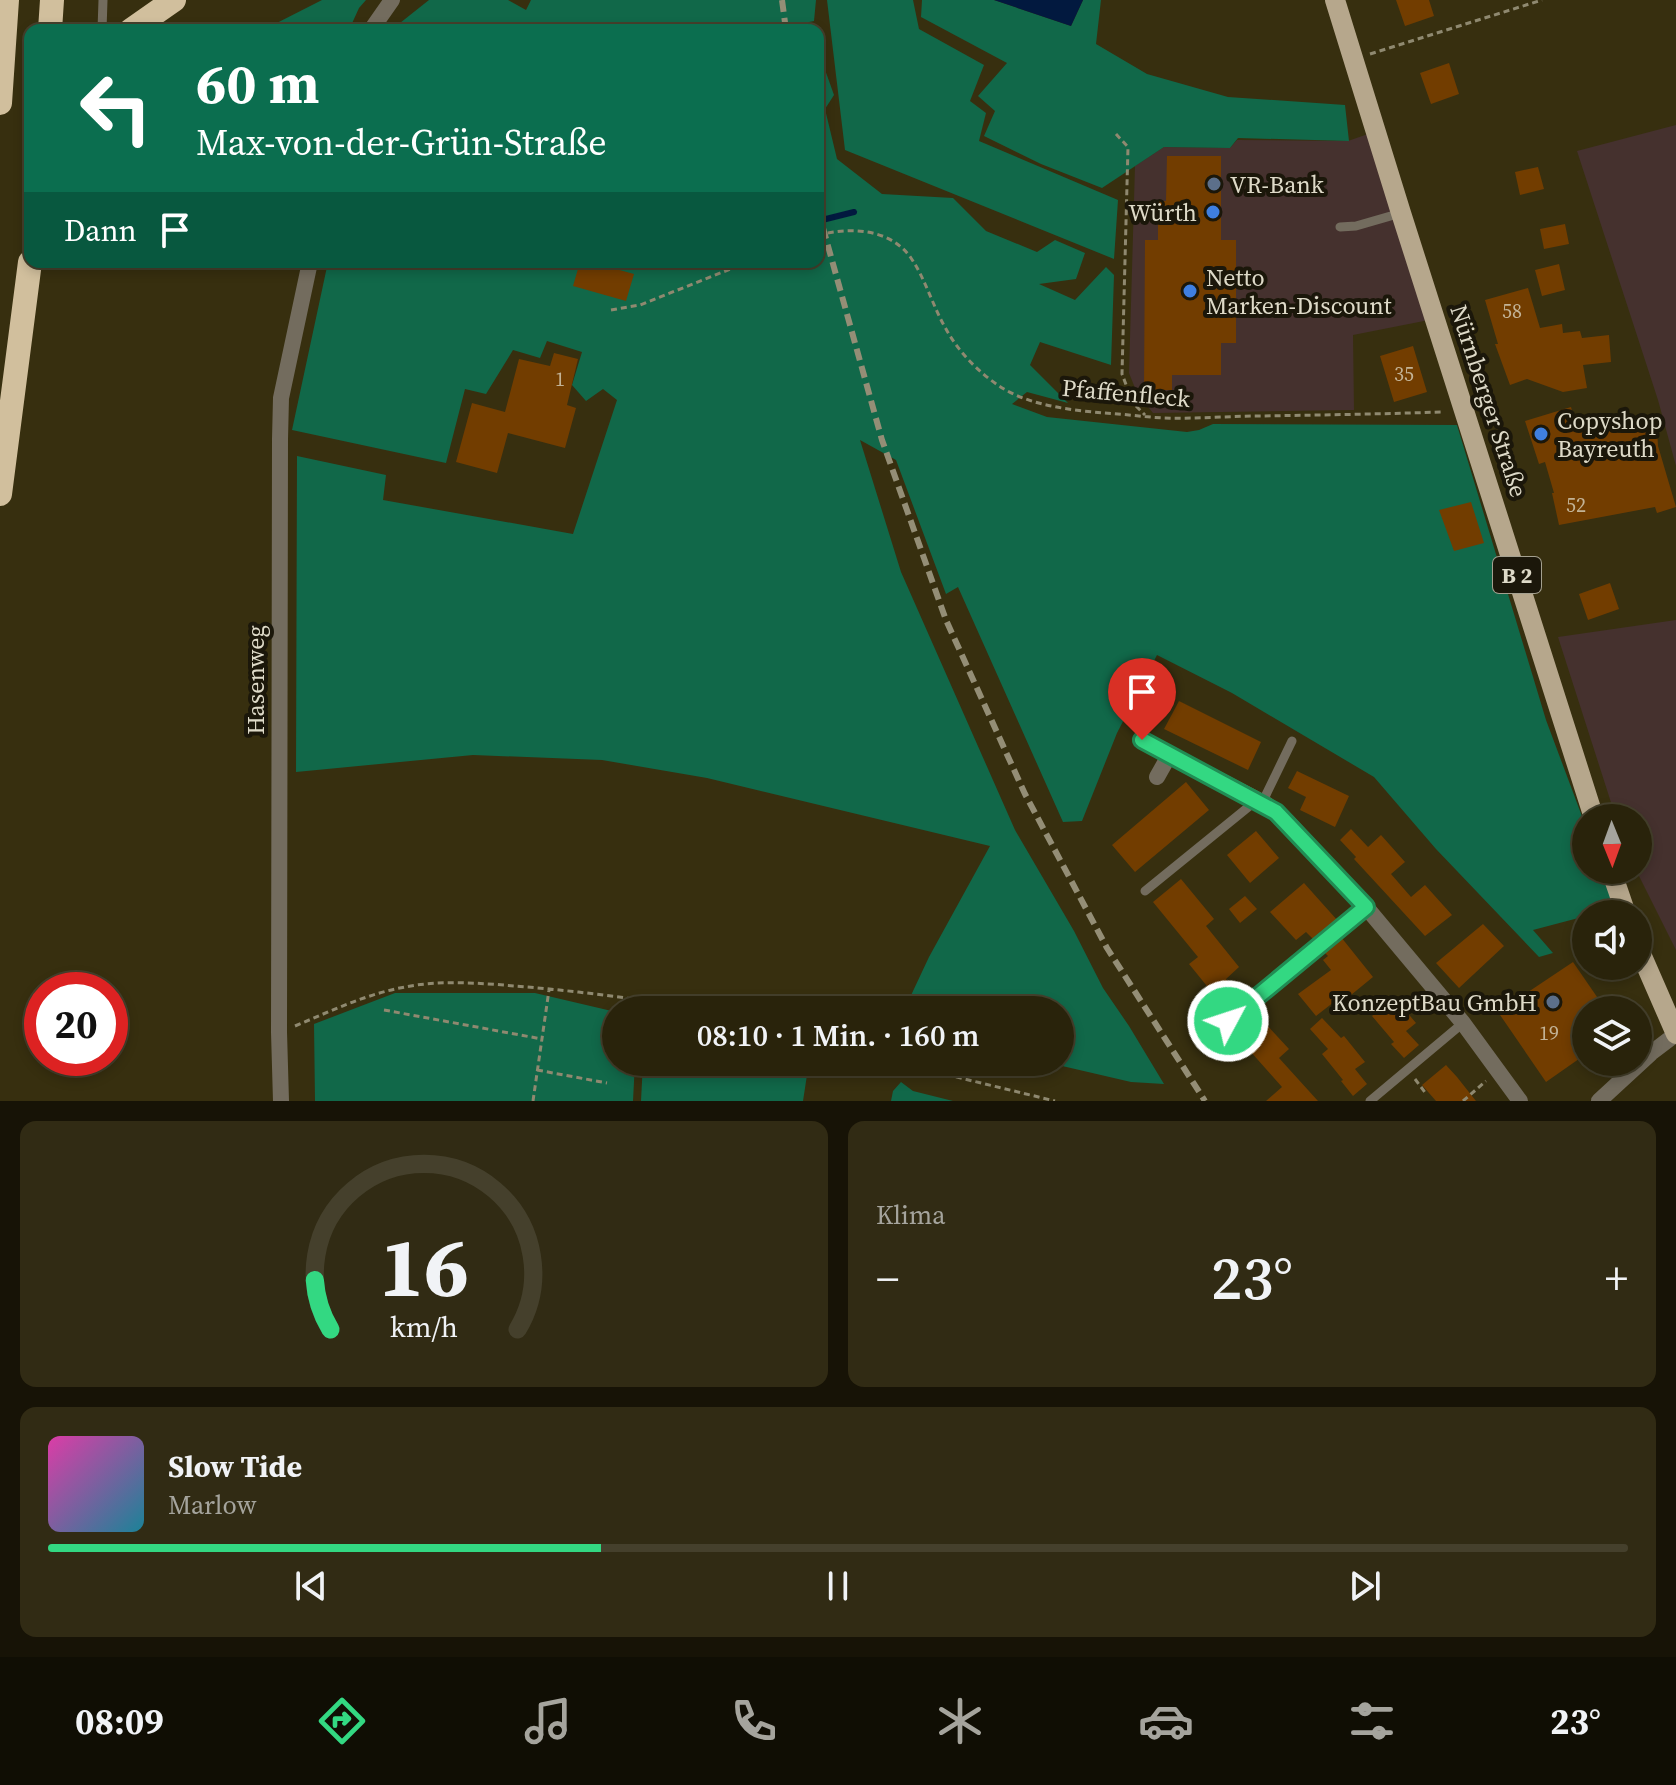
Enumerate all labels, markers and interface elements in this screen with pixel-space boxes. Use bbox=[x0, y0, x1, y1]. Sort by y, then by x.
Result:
text: 60 m bbox=[196, 45, 319, 122]
icon: left bbox=[64, 56, 168, 160]
text: Max-von-der-Grün-Straße bbox=[196, 118, 607, 167]
place label: VR-Bank bbox=[1230, 168, 1325, 201]
marker: VR-Bank bbox=[1205, 175, 1223, 193]
place label: Würth bbox=[1128, 196, 1197, 229]
marker: Würth bbox=[1204, 203, 1222, 221]
icon: arrive bbox=[153, 208, 197, 252]
text: Dann bbox=[64, 210, 137, 251]
place label: Netto Marken-Discount bbox=[1206, 261, 1392, 322]
marker: Netto Marken-Discount bbox=[1181, 282, 1199, 300]
house number: 58 bbox=[1502, 297, 1522, 325]
street label: Nürnberger Straße bbox=[1442, 301, 1536, 501]
house number: 35 bbox=[1394, 360, 1414, 388]
house number: 1 bbox=[555, 365, 565, 393]
street label: Pfaffenfleck bbox=[1061, 371, 1192, 415]
place label: Copyshop Bayreuth bbox=[1557, 404, 1662, 465]
marker: Copyshop Bayreuth bbox=[1532, 425, 1550, 443]
house number: 52 bbox=[1566, 491, 1586, 519]
road number: B 2 bbox=[1493, 557, 1541, 593]
street label: Hasenweg bbox=[239, 625, 272, 735]
pin bbox=[1108, 658, 1176, 740]
icon: arrive bbox=[1120, 670, 1164, 714]
north arrow bbox=[1572, 804, 1652, 884]
map controls bbox=[1572, 804, 1652, 1076]
button: sound bbox=[1572, 900, 1652, 980]
speed limit sign: 20 bbox=[24, 972, 128, 1076]
position arrow bbox=[1186, 979, 1270, 1063]
place label: KonzeptBau GmbH bbox=[1332, 986, 1537, 1019]
marker: KonzeptBau GmbH bbox=[1544, 993, 1562, 1011]
button: layers bbox=[1572, 996, 1652, 1076]
text: 08:10 · 1 Min. · 160 m bbox=[697, 1015, 979, 1056]
house number: 19 bbox=[1539, 1019, 1559, 1047]
text: Klima bbox=[876, 1197, 946, 1233]
text: 16 bbox=[379, 1210, 469, 1324]
text: 23° bbox=[1211, 1237, 1293, 1319]
text: − bbox=[876, 1248, 899, 1309]
text: + bbox=[1605, 1248, 1628, 1309]
text: km/h bbox=[390, 1307, 458, 1347]
text: Slow Tide bbox=[168, 1446, 302, 1487]
text: Marlow bbox=[168, 1487, 257, 1523]
icon: previous bbox=[289, 1564, 333, 1608]
icon: pause bbox=[816, 1564, 860, 1608]
icon: next bbox=[1343, 1564, 1387, 1608]
icon: directions bbox=[314, 1693, 370, 1749]
icon: music bbox=[520, 1693, 576, 1749]
icon: phone bbox=[726, 1693, 782, 1749]
icon: climate bbox=[932, 1693, 988, 1749]
icon: car bbox=[1138, 1693, 1194, 1749]
icon: filters bbox=[1344, 1693, 1400, 1749]
text: 08:09 bbox=[75, 1697, 164, 1746]
text: 23° bbox=[1550, 1697, 1601, 1746]

